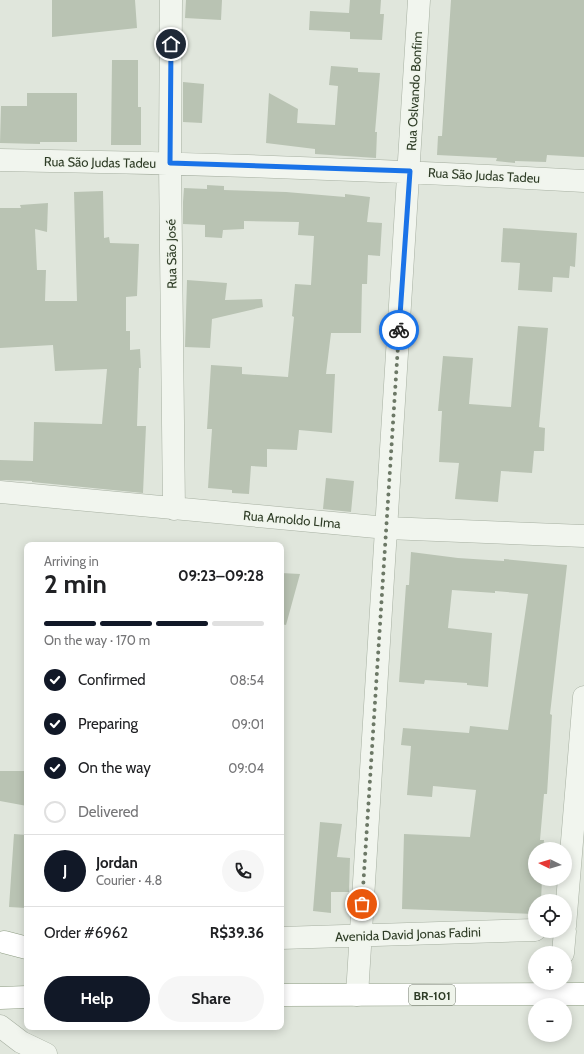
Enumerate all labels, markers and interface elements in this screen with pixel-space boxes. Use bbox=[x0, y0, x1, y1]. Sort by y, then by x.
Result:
pin bbox=[154, 27, 188, 61]
street label: Rua Oslvando Bonfim bbox=[403, 31, 425, 151]
icon: home bbox=[160, 33, 182, 55]
street label: Rua São Judas Tadeu bbox=[44, 153, 157, 171]
street label: Rua São Judas Tadeu bbox=[427, 164, 541, 186]
street label: Rua São José bbox=[162, 219, 180, 289]
courier bbox=[379, 310, 419, 350]
icon: bike bbox=[388, 319, 410, 341]
street label: Rua Arnoldo LIma bbox=[243, 507, 342, 531]
text: Arriving in bbox=[44, 553, 99, 569]
text: 09:23–09:28 bbox=[178, 567, 264, 585]
text: 2 min bbox=[44, 568, 107, 600]
text: On the way · 170 m bbox=[44, 632, 150, 648]
icon: check bbox=[44, 669, 66, 691]
text: Confirmed bbox=[78, 671, 146, 689]
text: 08:54 bbox=[230, 672, 264, 688]
icon: check bbox=[44, 713, 66, 735]
text: Preparing bbox=[78, 715, 138, 733]
text: 09:01 bbox=[232, 716, 264, 732]
icon: check bbox=[44, 757, 66, 779]
text: On the way bbox=[78, 759, 151, 777]
text: 09:04 bbox=[228, 760, 264, 776]
text: Delivered bbox=[78, 803, 139, 821]
north arrow bbox=[528, 842, 572, 886]
map controls bbox=[528, 842, 572, 1042]
button: phone bbox=[222, 850, 264, 892]
text: Jordan bbox=[96, 854, 138, 872]
text: J bbox=[63, 862, 67, 880]
text: Courier · 4.8 bbox=[96, 872, 162, 888]
pin bbox=[345, 887, 379, 921]
icon: bag bbox=[351, 893, 373, 915]
button: locate bbox=[528, 894, 572, 938]
street label: Avenida David Jonas Fadini bbox=[335, 923, 481, 945]
text: Order #6962 bbox=[44, 924, 128, 942]
text: R$39.36 bbox=[210, 924, 264, 942]
button: + bbox=[528, 946, 572, 990]
button: Help bbox=[44, 976, 150, 1022]
button: Share bbox=[158, 976, 264, 1022]
road number: BR-101 bbox=[409, 985, 455, 1005]
button: − bbox=[528, 998, 572, 1042]

